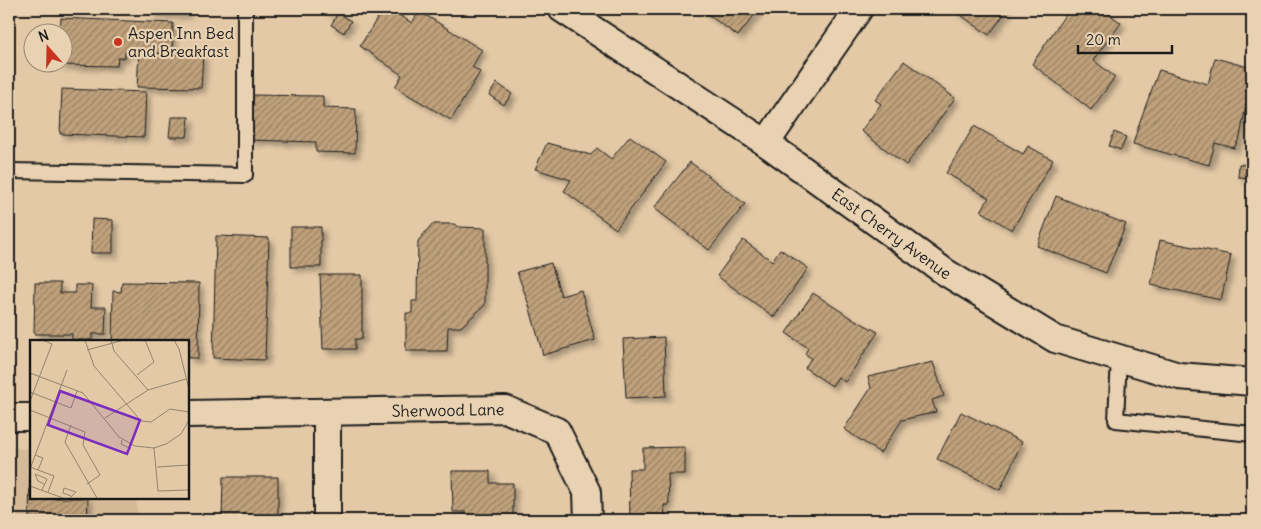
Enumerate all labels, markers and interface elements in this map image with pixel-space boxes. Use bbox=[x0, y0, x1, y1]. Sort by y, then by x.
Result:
north arrow bbox=[22, 22, 72, 72]
scale bar bbox=[1078, 22, 1172, 54]
place label: Aspen Inn Bed and Breakfast bbox=[128, 23, 234, 61]
text: N bbox=[36, 26, 51, 46]
text: 20 m bbox=[1086, 30, 1121, 49]
marker: Aspen Inn Bed and Breakfast bbox=[112, 36, 124, 48]
street label: East Cherry Avenue bbox=[828, 184, 955, 284]
inset map bbox=[30, 340, 189, 499]
street label: Sherwood Lane bbox=[391, 399, 504, 421]

